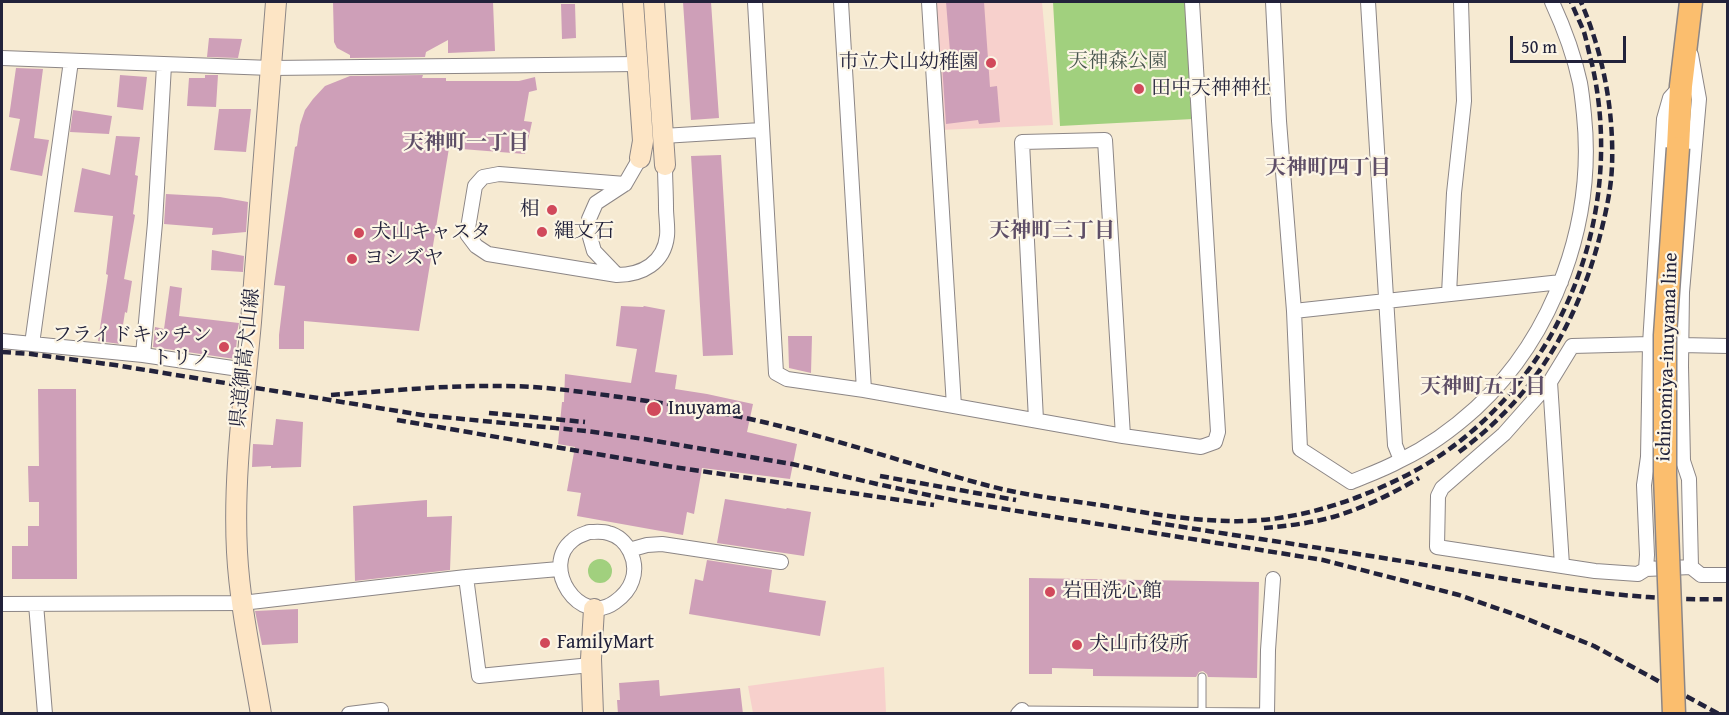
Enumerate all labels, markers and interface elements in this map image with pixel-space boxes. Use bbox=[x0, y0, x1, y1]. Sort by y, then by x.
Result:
scale bar bbox=[1513, 24, 1628, 62]
text: 50 m bbox=[1521, 33, 1557, 60]
park label: 天神森公園 bbox=[1068, 50, 1168, 74]
place label: 市立犬山幼稚園 bbox=[839, 51, 979, 75]
marker: 市立犬山幼稚園 bbox=[984, 56, 998, 70]
place label: 田中天神神社 bbox=[1151, 77, 1271, 101]
marker: 田中天神神社 bbox=[1132, 82, 1146, 96]
district label: 天神町一丁目 bbox=[403, 131, 529, 157]
district label: 天神町四丁目 bbox=[1265, 156, 1391, 182]
place label: 相 bbox=[520, 198, 540, 222]
marker: 相 bbox=[545, 203, 559, 217]
district label: 天神町三丁目 bbox=[989, 219, 1115, 245]
place label: 縄文石 bbox=[554, 220, 614, 244]
place label: 犬山キャスタ bbox=[371, 221, 491, 245]
marker: 縄文石 bbox=[535, 225, 549, 239]
marker: 犬山キャスタ bbox=[352, 226, 366, 240]
place label: ヨシズヤ bbox=[364, 247, 444, 271]
marker: ヨシズヤ bbox=[345, 252, 359, 266]
street label: ichinomiya-inuyama line bbox=[1652, 252, 1684, 462]
street label: 県道御嵩犬山線 bbox=[227, 287, 265, 429]
place label: フライドキッチン トリノ bbox=[52, 324, 212, 371]
marker: フライドキッチン トリノ bbox=[217, 340, 231, 354]
district label: 天神町五丁目 bbox=[1420, 375, 1546, 401]
place label: Inuyama bbox=[668, 397, 741, 421]
marker: Inuyama bbox=[645, 400, 663, 418]
place label: 岩田洗心館 bbox=[1062, 580, 1162, 604]
marker: 岩田洗心館 bbox=[1043, 585, 1057, 599]
place label: FamilyMart bbox=[557, 631, 654, 655]
place label: 犬山市役所 bbox=[1089, 633, 1189, 657]
marker: FamilyMart bbox=[538, 636, 552, 650]
marker: 犬山市役所 bbox=[1070, 638, 1084, 652]

